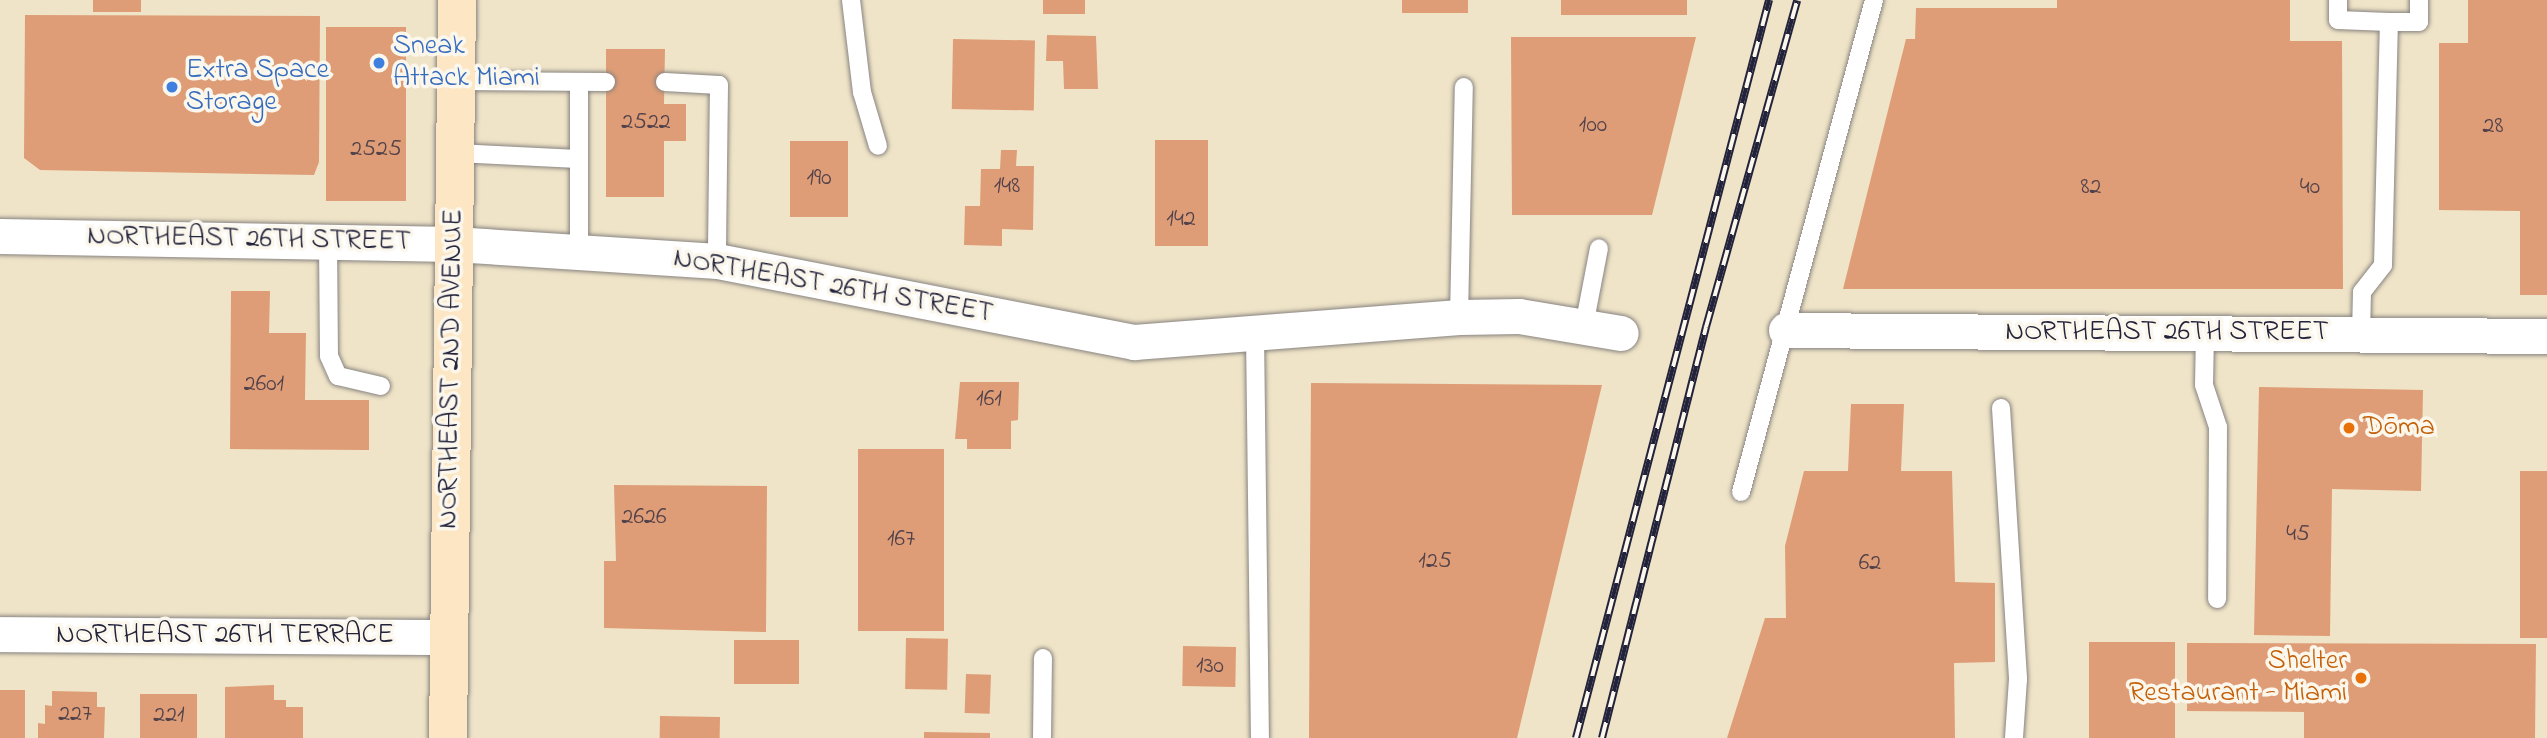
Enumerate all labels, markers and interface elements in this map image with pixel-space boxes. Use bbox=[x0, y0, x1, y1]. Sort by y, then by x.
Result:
place label: Sneak Attack Miami bbox=[393, 30, 540, 96]
place label: Extra Space Storage bbox=[186, 54, 329, 120]
marker: Sneak Attack Miami bbox=[371, 55, 387, 71]
marker: Extra Space Storage bbox=[164, 79, 180, 95]
house number: 2522 bbox=[621, 109, 671, 137]
house number: 100 bbox=[1579, 112, 1607, 140]
house number: 28 bbox=[2483, 113, 2503, 141]
house number: 2525 bbox=[350, 136, 402, 164]
house number: 190 bbox=[806, 165, 832, 193]
house number: 148 bbox=[994, 173, 1020, 201]
house number: 82 bbox=[2081, 174, 2101, 202]
house number: 40 bbox=[2300, 174, 2320, 202]
house number: 142 bbox=[1166, 206, 1196, 234]
street label: NORTHEAST 2ND AVENUE bbox=[432, 209, 472, 529]
street label: NORTHEAST 26TH STREET bbox=[87, 220, 411, 260]
street label: NORTHEAST 26TH STREET bbox=[671, 242, 995, 332]
street label: NORTHEAST 26TH STREET bbox=[2005, 316, 2329, 350]
house number: 2601 bbox=[244, 371, 284, 399]
house number: 161 bbox=[976, 386, 1002, 414]
place label: Dōma bbox=[2363, 411, 2435, 445]
marker: Dōma bbox=[2341, 420, 2357, 436]
house number: 2626 bbox=[622, 504, 666, 532]
house number: 45 bbox=[2286, 521, 2310, 549]
house number: 167 bbox=[887, 526, 915, 554]
house number: 125 bbox=[1418, 548, 1452, 576]
house number: 62 bbox=[1859, 550, 1881, 578]
street label: NORTHEAST 26TH TERRACE bbox=[56, 619, 394, 653]
place label: Shelter Restaurant - Miami bbox=[2129, 645, 2347, 711]
house number: 130 bbox=[1196, 653, 1224, 681]
marker: Shelter Restaurant - Miami bbox=[2353, 670, 2369, 686]
house number: 227 bbox=[58, 701, 92, 729]
house number: 221 bbox=[153, 702, 185, 730]

